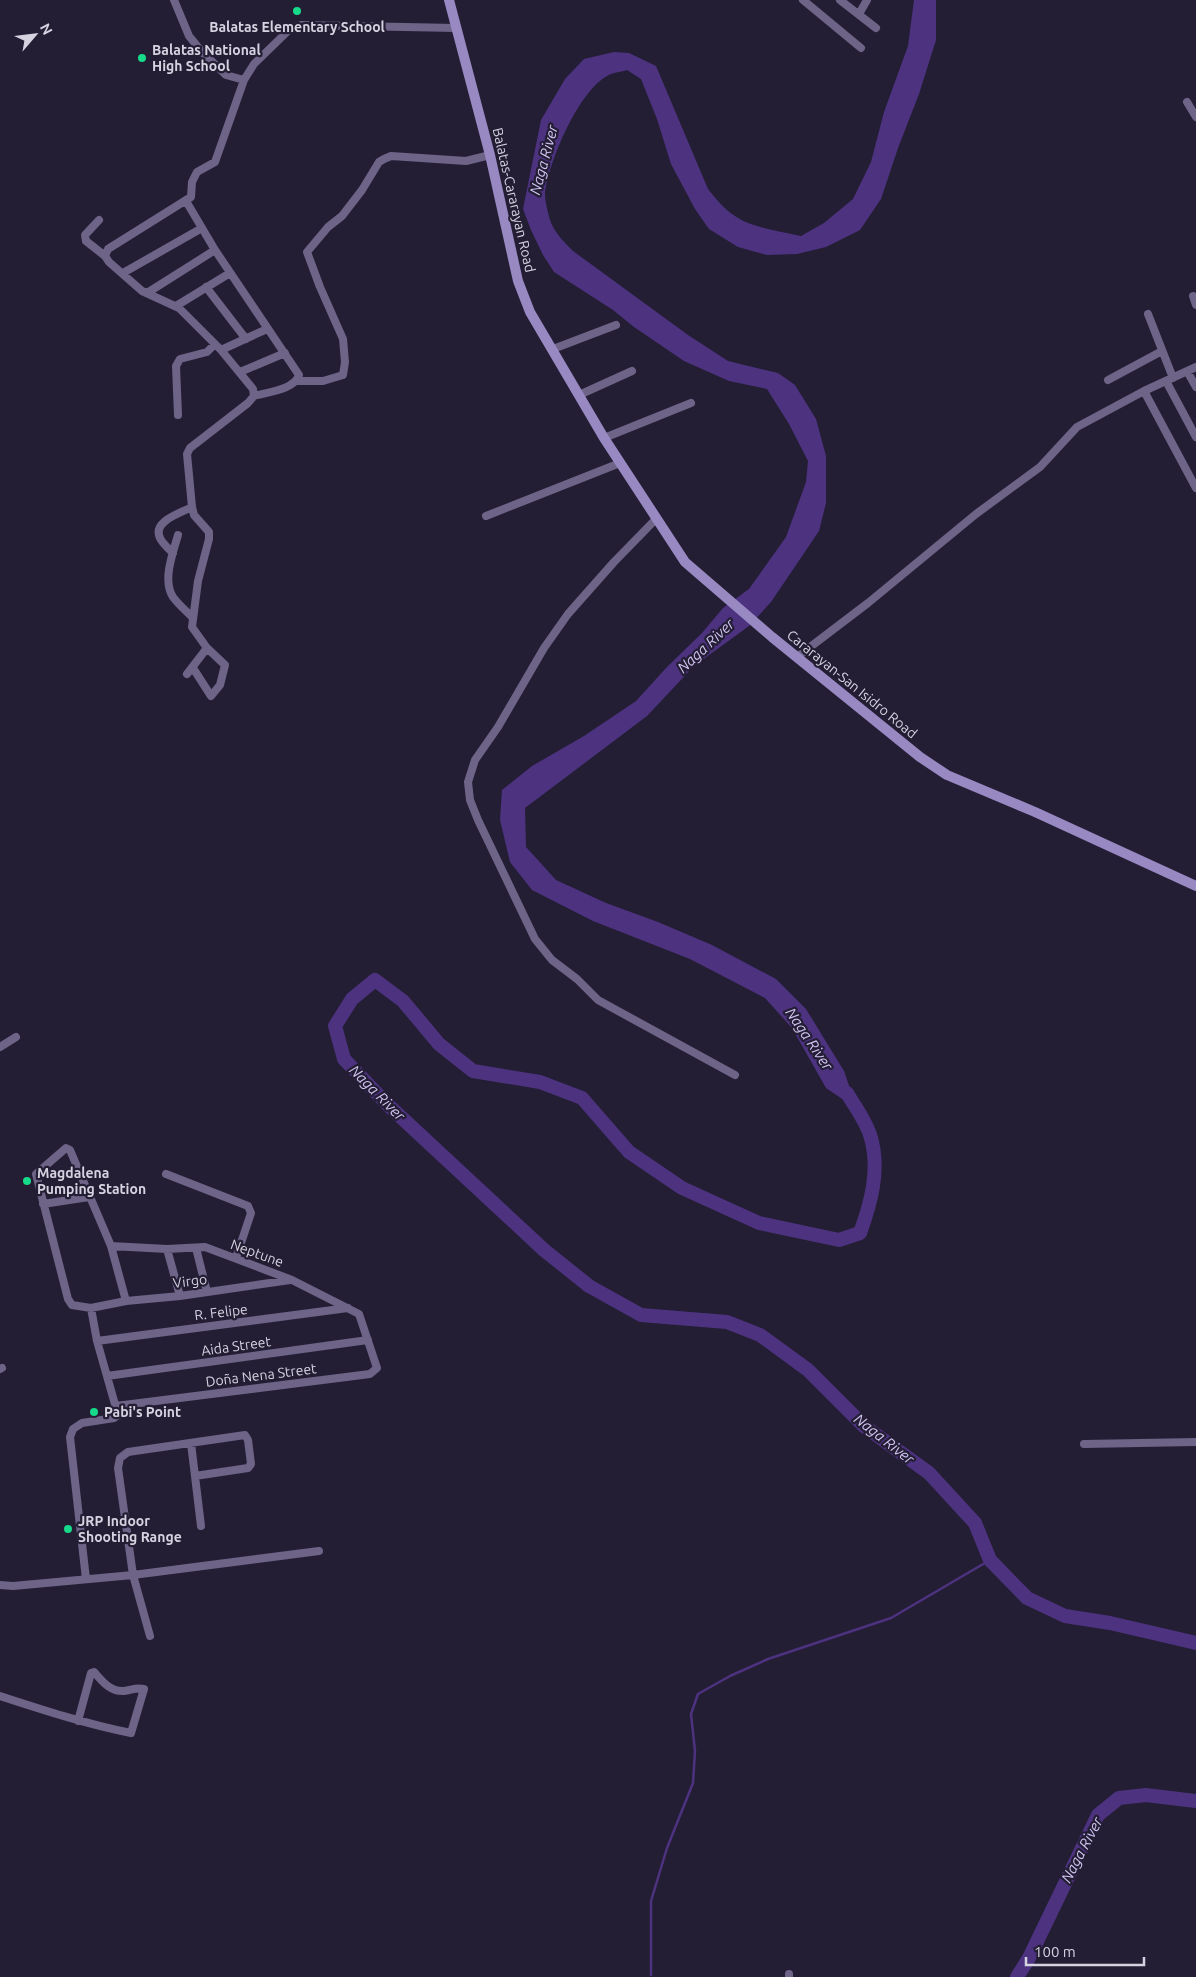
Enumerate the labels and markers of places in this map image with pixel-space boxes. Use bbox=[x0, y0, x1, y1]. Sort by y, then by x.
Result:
marker: Balatas Elementary School bbox=[291, 5, 303, 17]
place label: Balatas Elementary School bbox=[209, 19, 385, 35]
place label: Balatas National High School bbox=[152, 42, 261, 74]
marker: Balatas National High School bbox=[136, 52, 148, 64]
place label: Magdalena Pumping Station bbox=[37, 1165, 146, 1197]
marker: Magdalena Pumping Station bbox=[21, 1175, 33, 1187]
place label: Pabi's Point bbox=[104, 1404, 181, 1420]
marker: Pabi's Point bbox=[88, 1406, 100, 1418]
place label: JRP Indoor Shooting Range bbox=[78, 1513, 182, 1545]
marker: JRP Indoor Shooting Range bbox=[62, 1523, 74, 1535]

